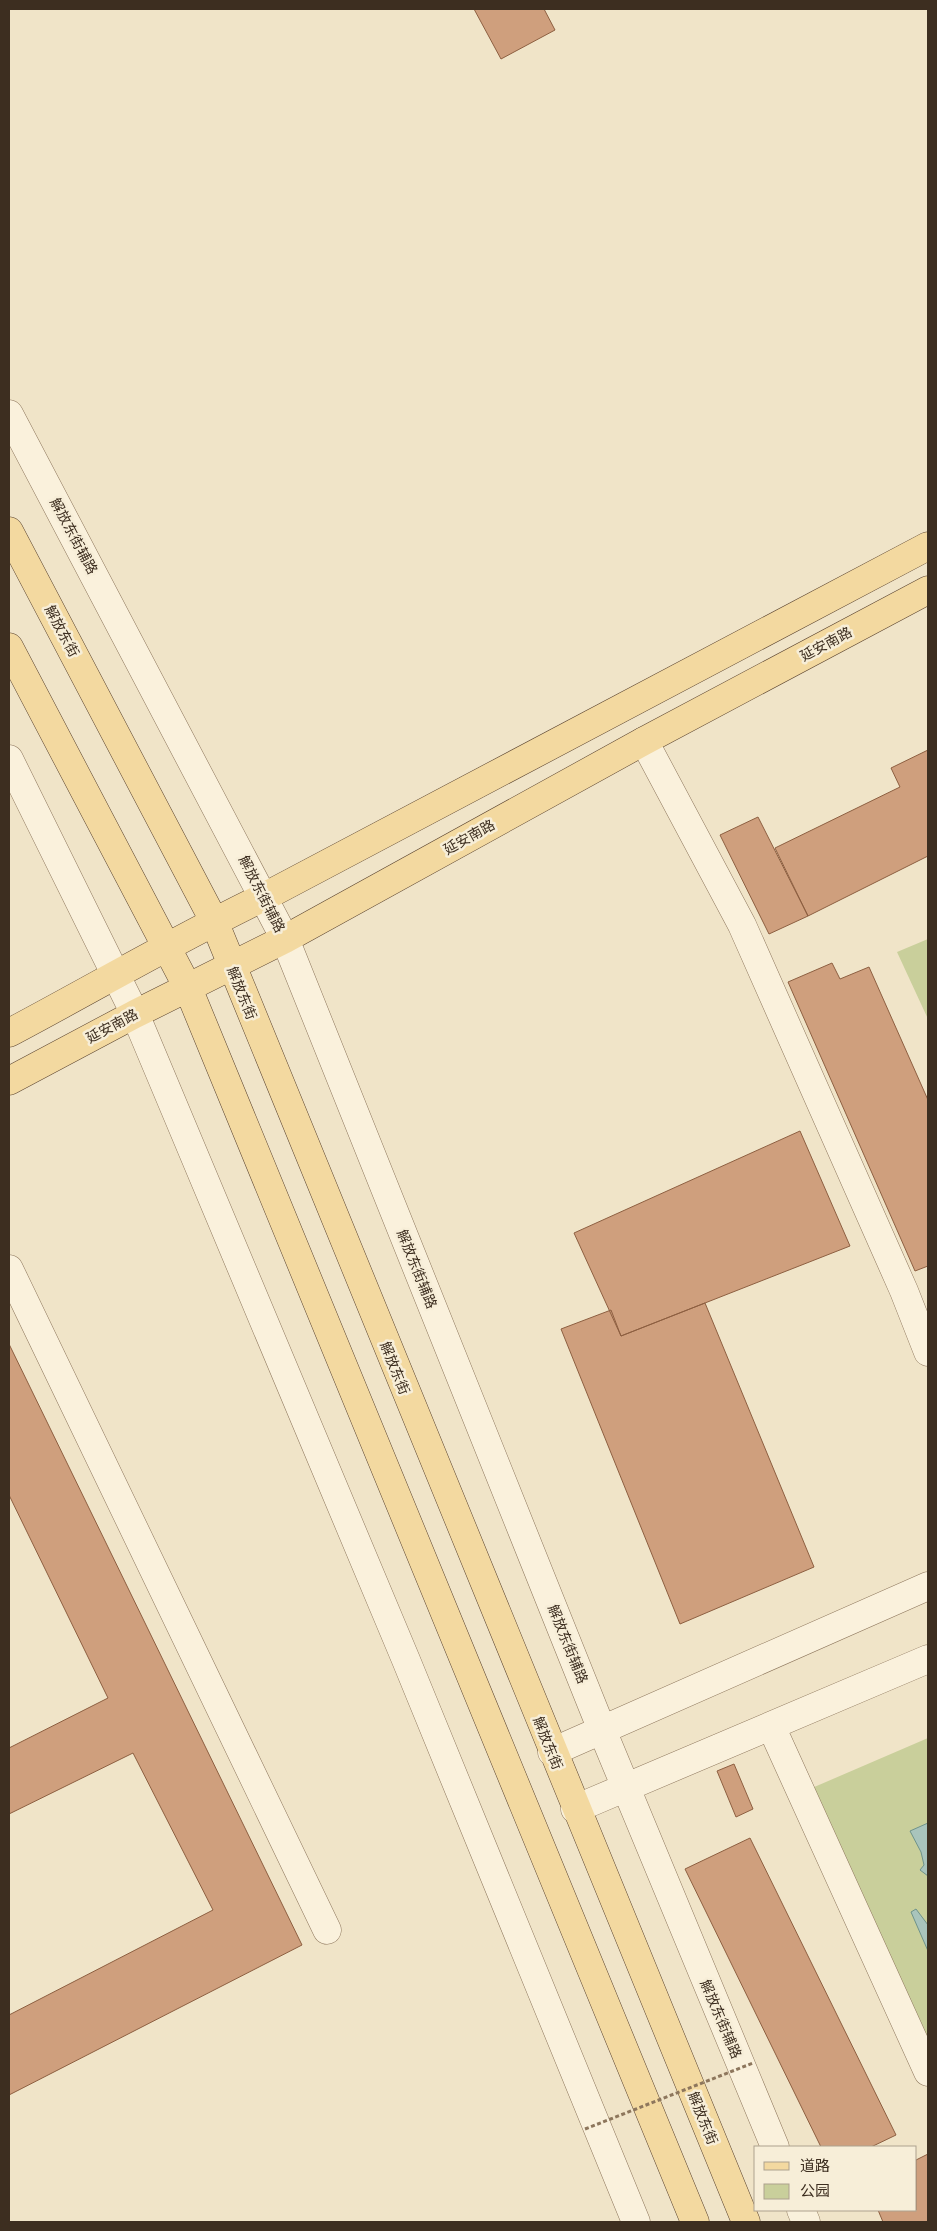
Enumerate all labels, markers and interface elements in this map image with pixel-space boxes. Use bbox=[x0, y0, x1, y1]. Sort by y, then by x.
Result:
street label: 解放东街辅路 bbox=[46, 495, 102, 577]
street label: 解放东街 bbox=[41, 602, 83, 660]
street label: 延安南路 bbox=[797, 623, 855, 665]
street label: 延安南路 bbox=[440, 816, 498, 858]
street label: 解放东街辅路 bbox=[235, 852, 289, 936]
street label: 解放东街 bbox=[223, 964, 261, 1022]
street label: 延安南路 bbox=[83, 1005, 141, 1047]
street label: 解放东街辅路 bbox=[393, 1227, 441, 1311]
street label: 解放东街 bbox=[376, 1339, 414, 1397]
street label: 解放东街辅路 bbox=[544, 1602, 592, 1686]
street label: 解放东街 bbox=[529, 1714, 567, 1772]
street label: 解放东街辅路 bbox=[696, 1977, 746, 2061]
street label: 解放东街 bbox=[684, 2089, 722, 2147]
legend bbox=[754, 2146, 917, 2211]
text: 道路 bbox=[800, 2156, 830, 2175]
text: 公园 bbox=[800, 2181, 830, 2200]

